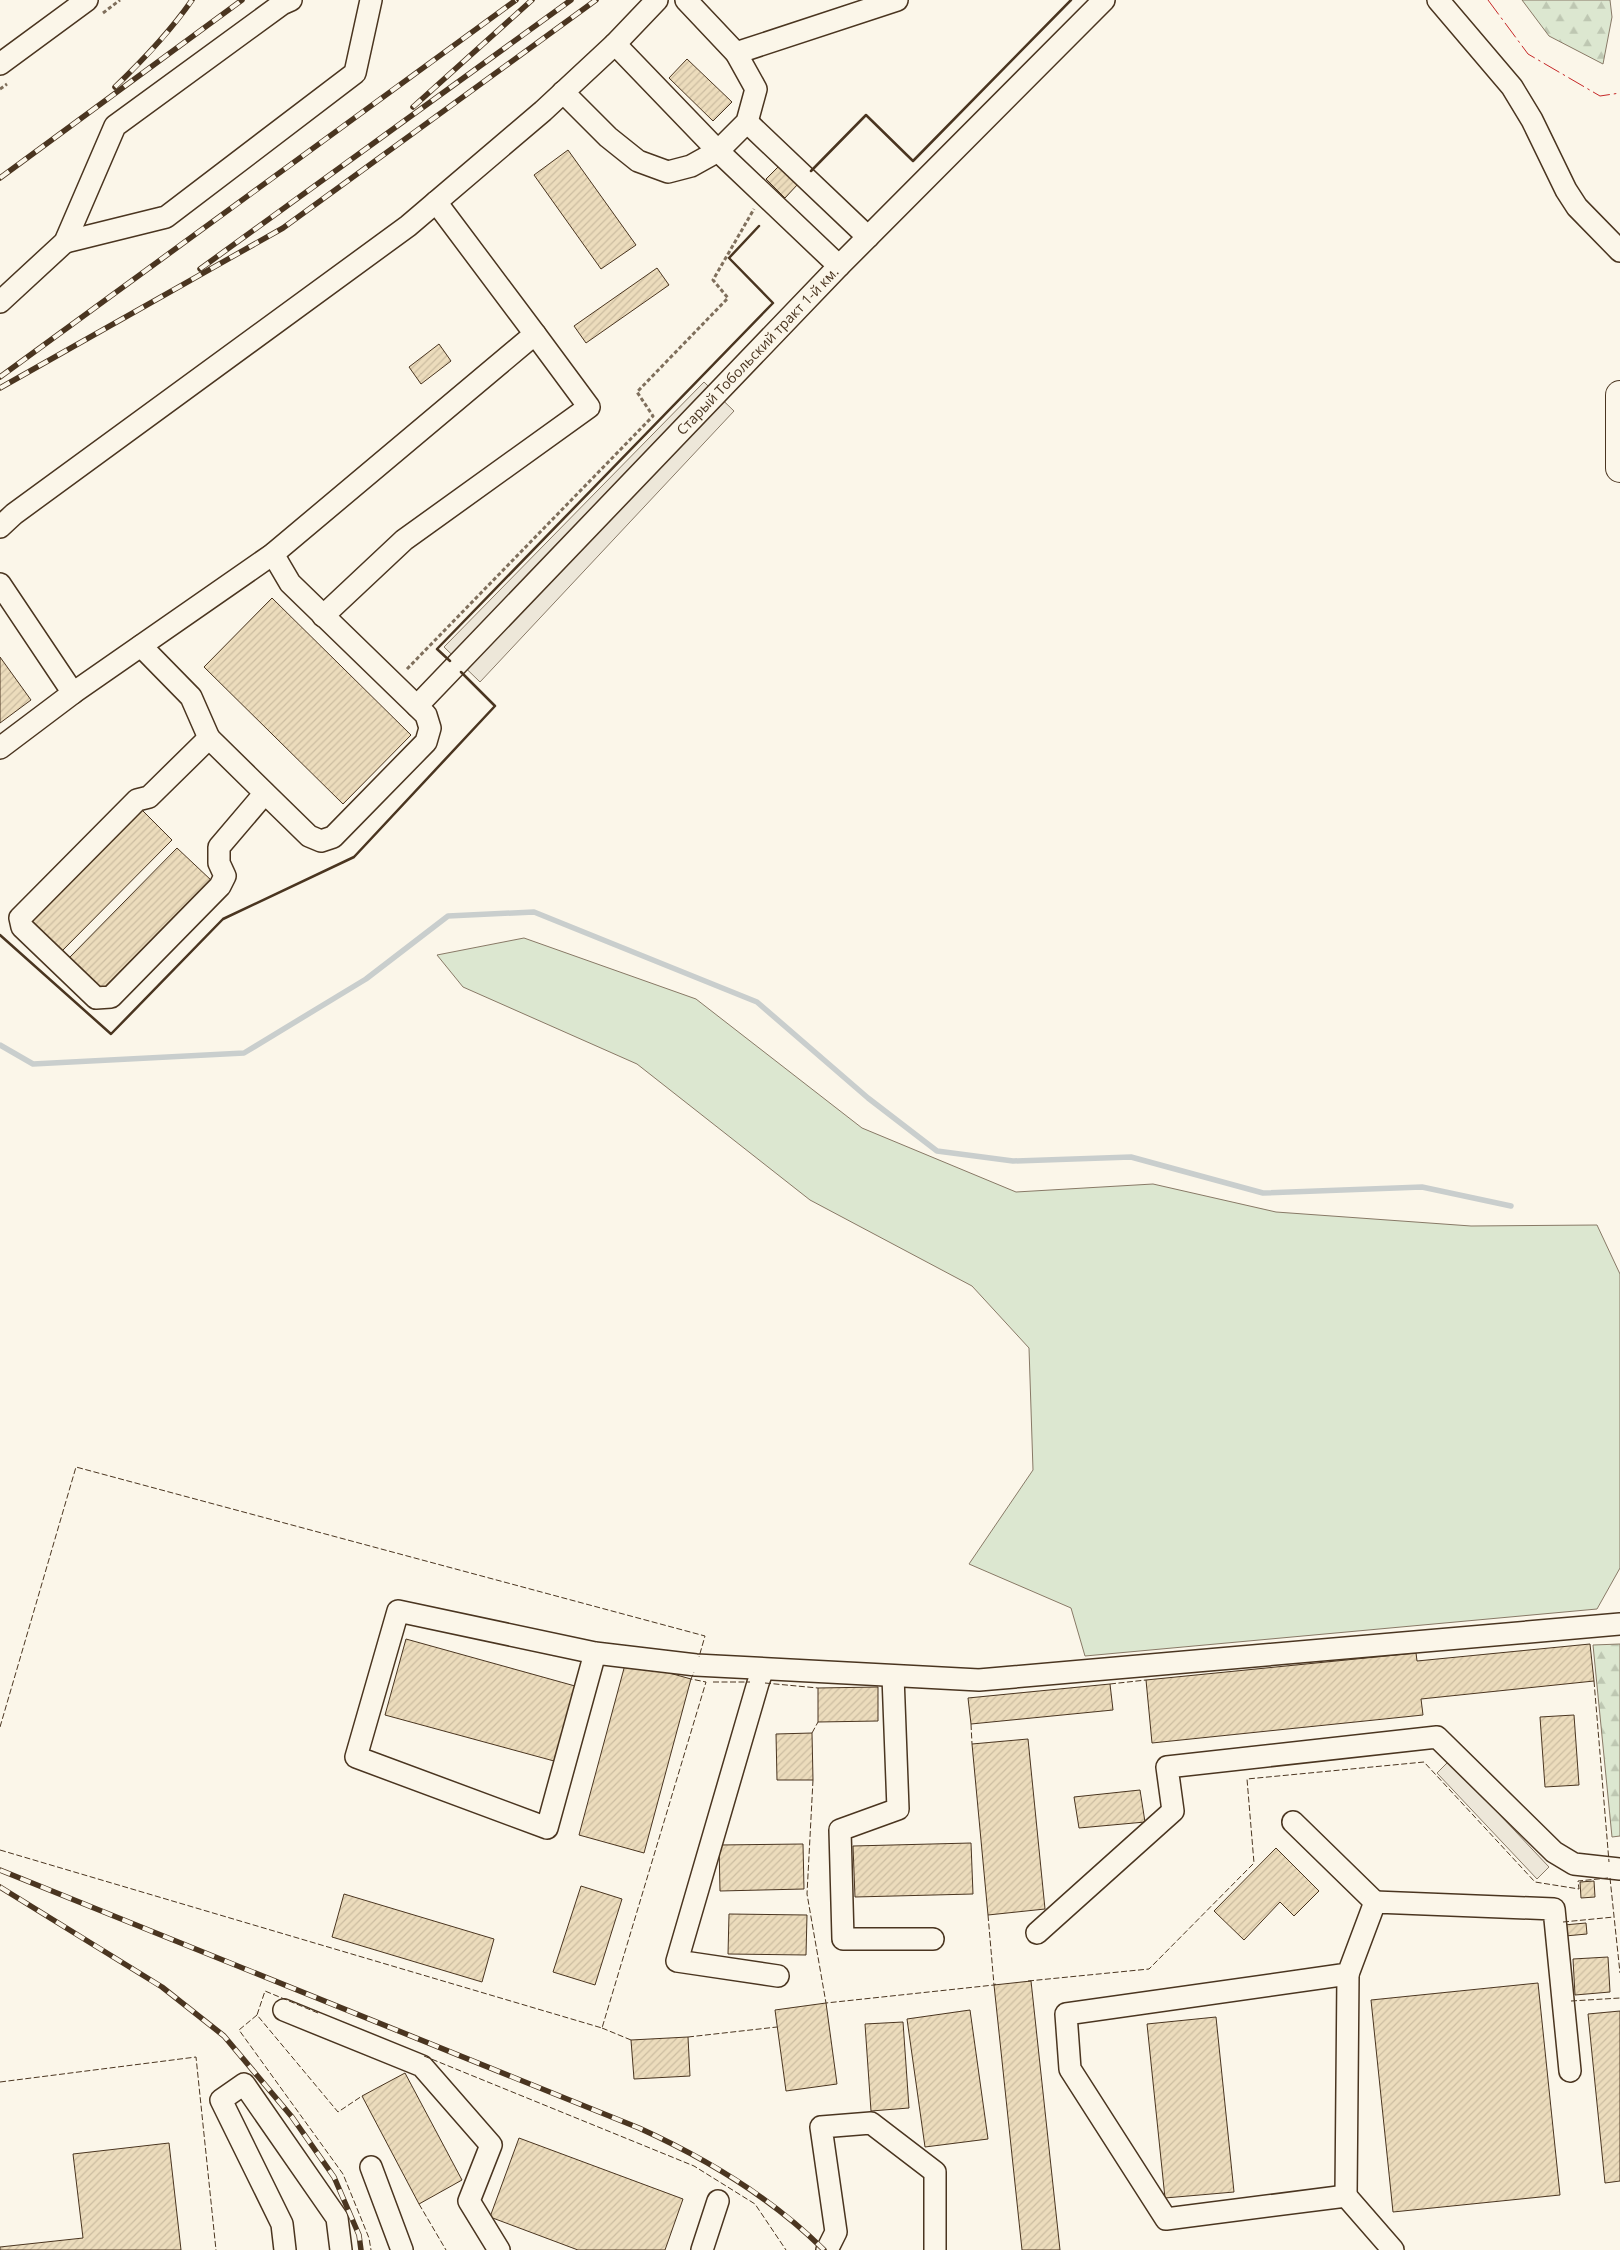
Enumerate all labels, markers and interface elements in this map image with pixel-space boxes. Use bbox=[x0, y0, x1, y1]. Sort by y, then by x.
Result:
street label: Старый Тобольский тракт 1-й км. bbox=[672, 262, 842, 439]

